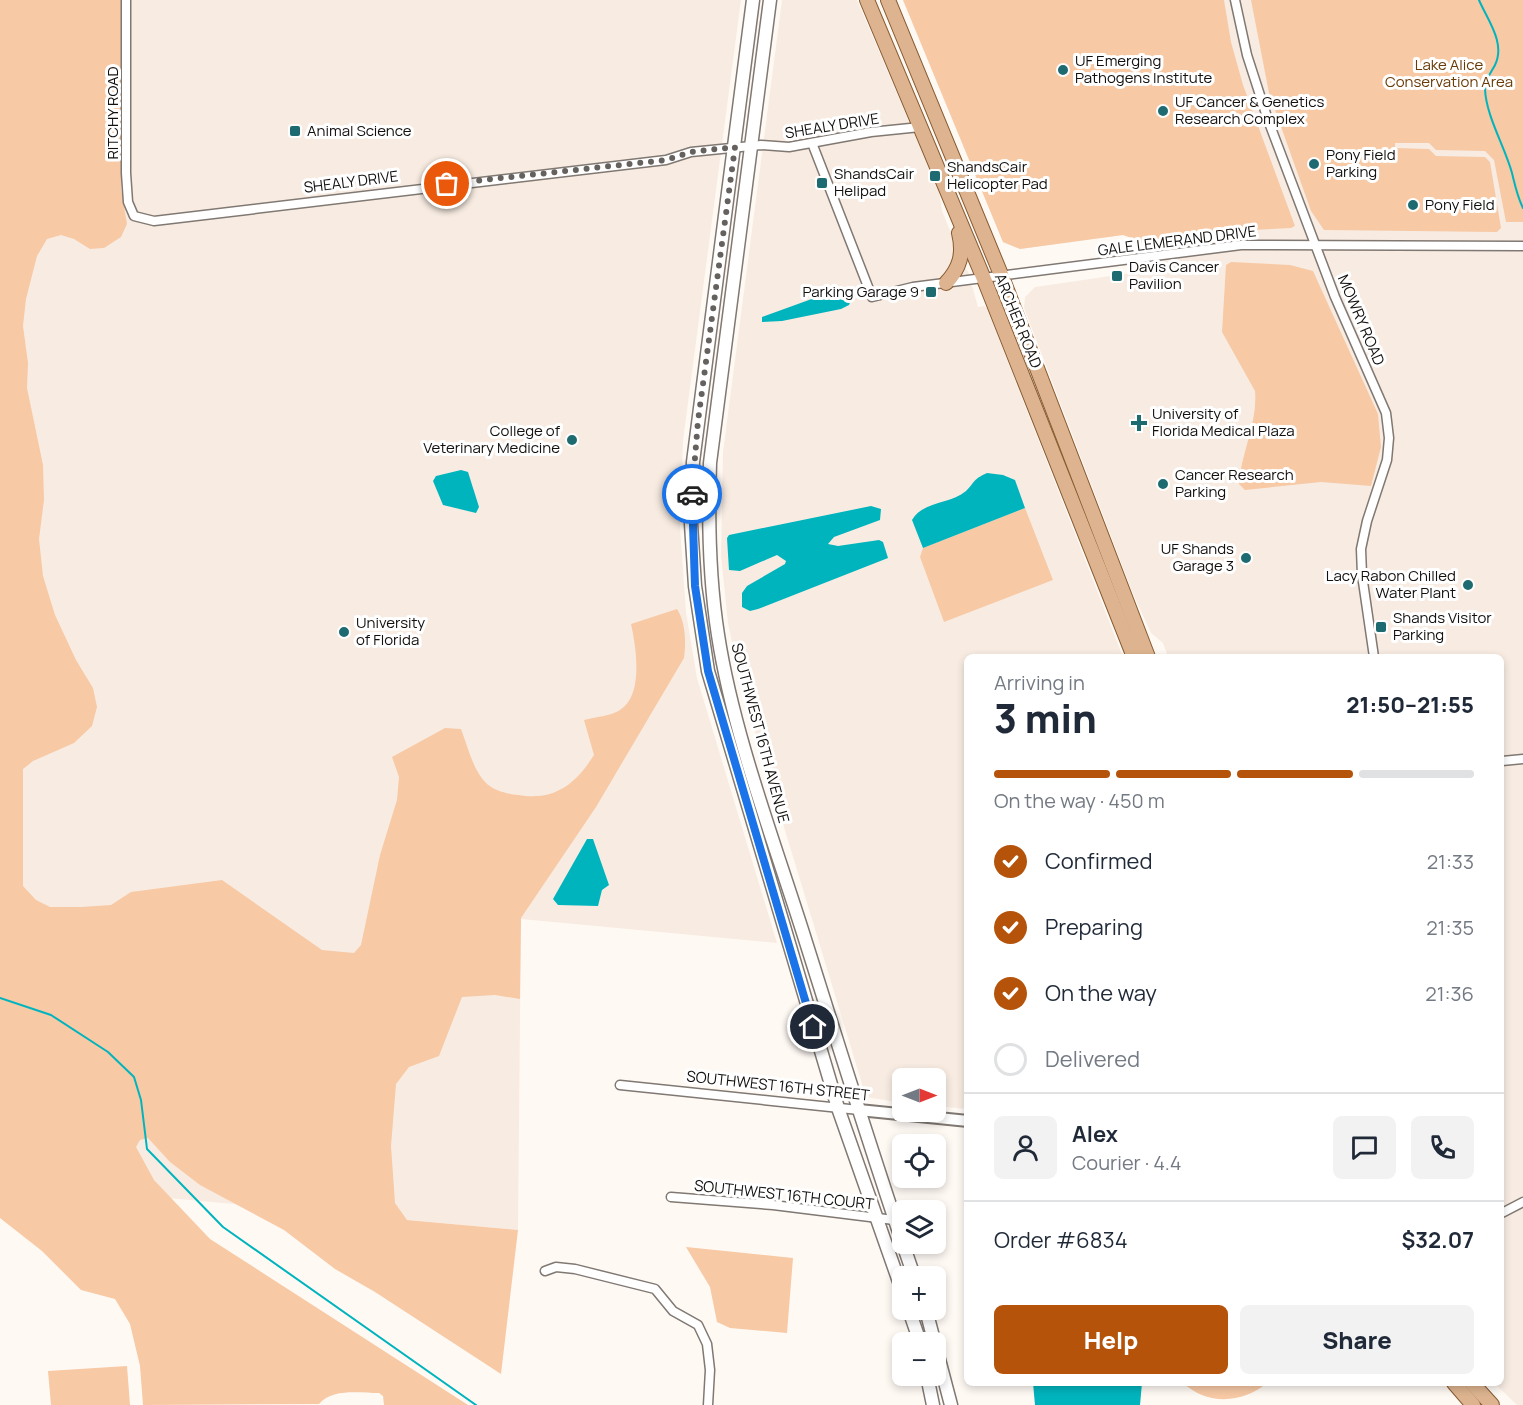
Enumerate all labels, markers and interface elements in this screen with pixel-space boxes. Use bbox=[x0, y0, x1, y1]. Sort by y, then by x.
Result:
place label: UF Emerging Pathogens Institute bbox=[1075, 50, 1212, 88]
park label: Lake Alice Conservation Area bbox=[1385, 54, 1513, 92]
marker: UF Emerging Pathogens Institute bbox=[1056, 63, 1070, 77]
street label: RITCHY ROAD bbox=[102, 66, 123, 160]
place label: UF Cancer & Genetics Research Complex bbox=[1175, 91, 1325, 129]
marker: UF Cancer & Genetics Research Complex bbox=[1156, 104, 1170, 118]
street label: SHEALY DRIVE bbox=[783, 108, 881, 143]
place label: Animal Science bbox=[307, 120, 412, 141]
marker: Animal Science bbox=[288, 124, 302, 138]
place label: Pony Field Parking bbox=[1326, 144, 1396, 182]
place label: ShandsCair Helicopter Pad bbox=[947, 156, 1048, 194]
marker: Pony Field Parking bbox=[1307, 157, 1321, 171]
pin bbox=[421, 158, 472, 209]
place label: ShandsCair Helipad bbox=[834, 163, 915, 201]
street label: SHEALY DRIVE bbox=[302, 165, 399, 198]
icon: bag bbox=[430, 167, 463, 200]
marker: ShandsCair Helicopter Pad bbox=[928, 169, 942, 183]
marker: ShandsCair Helipad bbox=[815, 176, 829, 190]
place label: Pony Field bbox=[1425, 194, 1495, 215]
marker: Pony Field bbox=[1406, 198, 1420, 212]
street label: GALE LEMERAND DRIVE bbox=[1097, 220, 1257, 261]
place label: Davis Cancer Pavilion bbox=[1129, 256, 1220, 294]
marker: Davis Cancer Pavilion bbox=[1110, 269, 1124, 283]
street label: ARCHER ROAD bbox=[990, 270, 1047, 371]
street label: MOWRY ROAD bbox=[1333, 271, 1390, 368]
place label: Parking Garage 9 bbox=[803, 281, 919, 302]
marker: Parking Garage 9 bbox=[924, 285, 938, 299]
place label: University of Florida Medical Plaza bbox=[1152, 403, 1295, 441]
marker: University of Florida Medical Plaza bbox=[1130, 414, 1148, 432]
place label: College of Veterinary Medicine bbox=[423, 420, 561, 458]
marker: College of Veterinary Medicine bbox=[565, 433, 579, 447]
courier bbox=[662, 464, 722, 524]
place label: Cancer Research Parking bbox=[1175, 464, 1294, 502]
marker: Cancer Research Parking bbox=[1156, 477, 1170, 491]
icon: car bbox=[676, 478, 709, 511]
place label: UF Shands Garage 3 bbox=[1161, 538, 1234, 576]
marker: UF Shands Garage 3 bbox=[1239, 551, 1253, 565]
place label: Lacy Rabon Chilled Water Plant bbox=[1326, 565, 1456, 603]
marker: Lacy Rabon Chilled Water Plant bbox=[1461, 578, 1475, 592]
place label: Shands Visitor Parking bbox=[1393, 607, 1492, 645]
place label: University of Florida bbox=[356, 612, 425, 650]
marker: Shands Visitor Parking bbox=[1374, 620, 1388, 634]
marker: University of Florida bbox=[337, 625, 351, 639]
street label: SOUTHWEST 16TH AVENUE bbox=[726, 641, 795, 825]
text: Arriving in bbox=[994, 669, 1085, 696]
text: 21:50–21:55 bbox=[1346, 690, 1474, 720]
text: 3 min bbox=[994, 691, 1097, 745]
text: On the way · 450 m bbox=[994, 787, 1165, 814]
icon: check bbox=[994, 845, 1027, 878]
text: Confirmed bbox=[1045, 846, 1153, 876]
text: 21:33 bbox=[1427, 848, 1474, 875]
icon: check bbox=[994, 911, 1027, 944]
text: Preparing bbox=[1045, 912, 1143, 942]
text: 21:35 bbox=[1426, 914, 1474, 941]
icon: check bbox=[994, 977, 1027, 1010]
text: On the way bbox=[1045, 978, 1157, 1008]
text: 21:36 bbox=[1425, 980, 1474, 1007]
pin bbox=[787, 1001, 838, 1052]
icon: home bbox=[796, 1010, 829, 1043]
text: Delivered bbox=[1045, 1044, 1140, 1074]
street label: SOUTHWEST 16TH STREET bbox=[686, 1065, 871, 1106]
north arrow bbox=[892, 1068, 946, 1122]
map controls bbox=[892, 1068, 946, 1386]
button: person bbox=[994, 1116, 1057, 1179]
button: chat bbox=[1333, 1116, 1396, 1179]
button: phone bbox=[1411, 1116, 1474, 1179]
text: Alex bbox=[1072, 1119, 1118, 1149]
button: locate bbox=[892, 1134, 946, 1188]
text: Courier · 4.4 bbox=[1072, 1149, 1182, 1176]
street label: SOUTHWEST 16TH COURT bbox=[693, 1175, 875, 1214]
button: layers bbox=[892, 1200, 946, 1254]
text: Order #6834 bbox=[994, 1225, 1128, 1255]
text: $32.07 bbox=[1401, 1225, 1474, 1255]
button: + bbox=[892, 1266, 946, 1320]
button: Help bbox=[994, 1305, 1228, 1374]
button: Share bbox=[1240, 1305, 1474, 1374]
button: − bbox=[892, 1332, 946, 1386]

